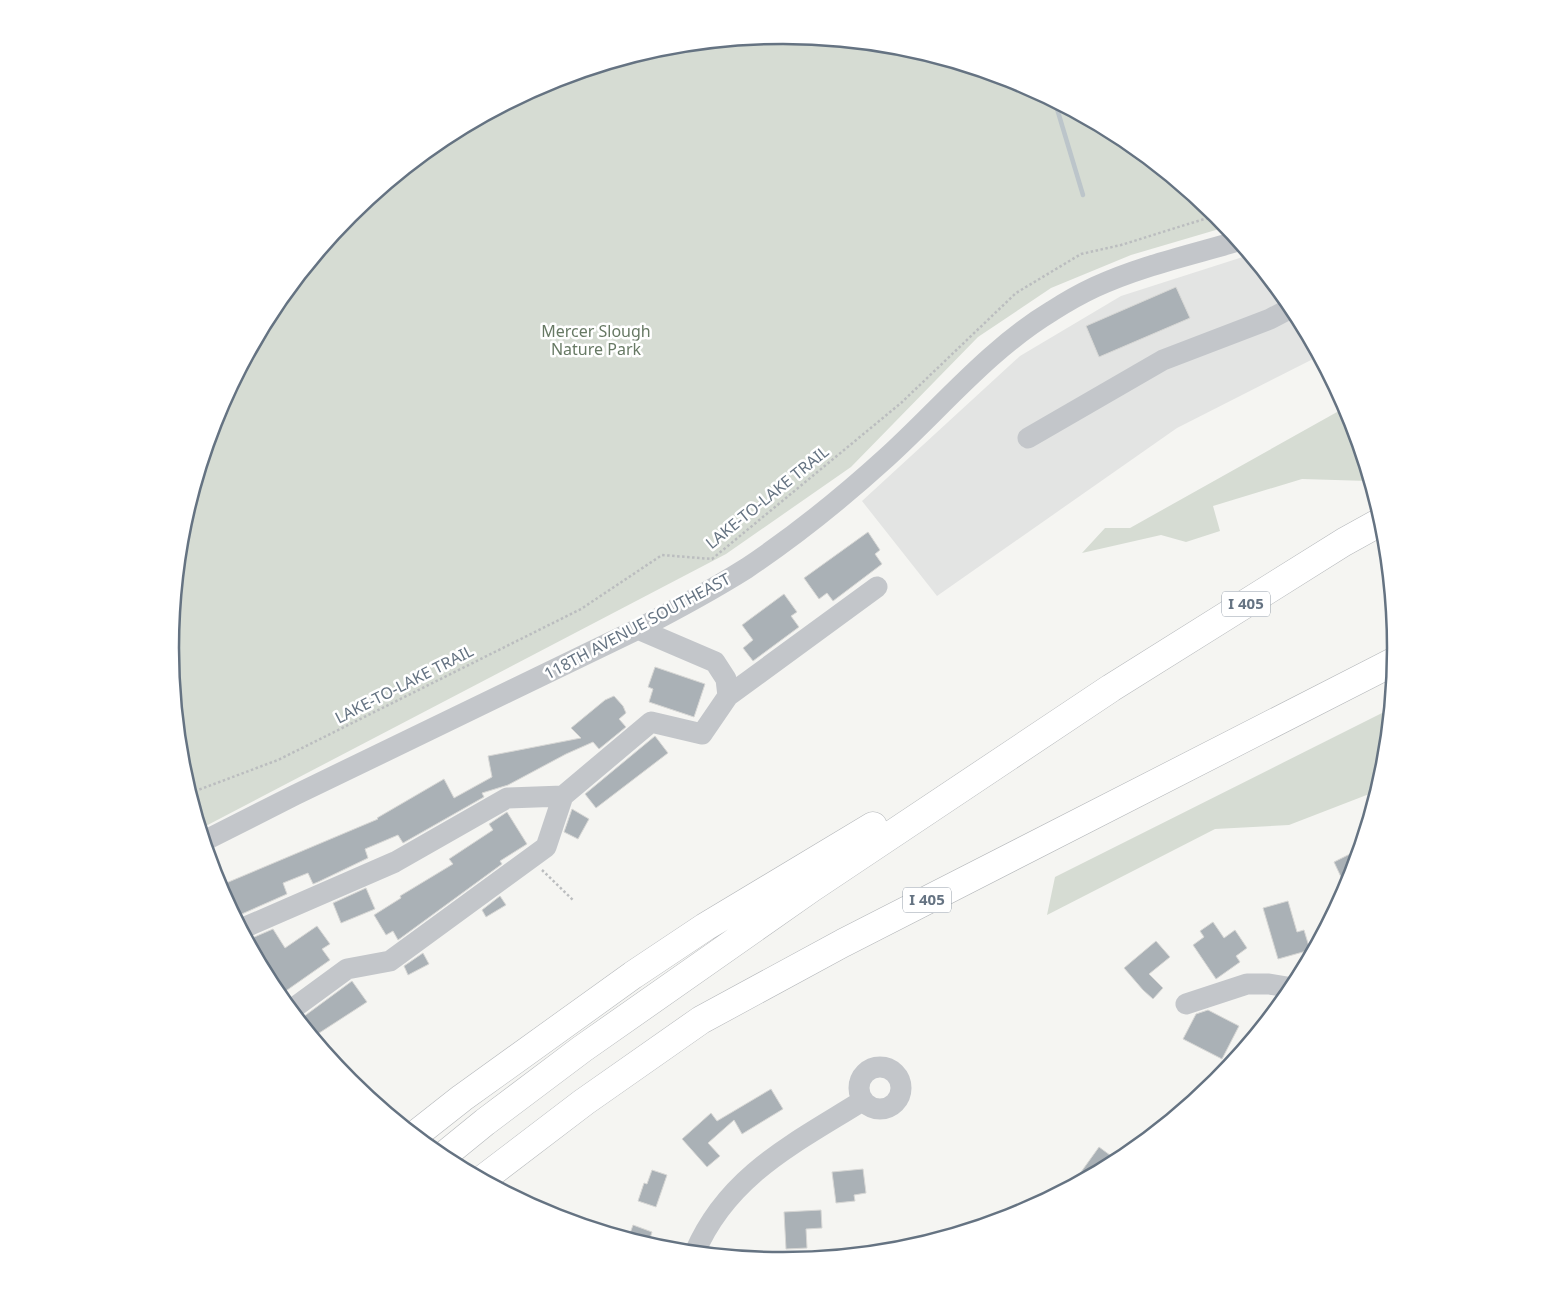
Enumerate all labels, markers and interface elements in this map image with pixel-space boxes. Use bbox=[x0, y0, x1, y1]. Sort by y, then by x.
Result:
park label: Mercer Slough Nature Park bbox=[541, 320, 651, 360]
street label: LAKE-TO-LAKE TRAIL bbox=[701, 440, 833, 554]
street label: 118TH AVENUE SOUTHEAST bbox=[540, 567, 734, 685]
road number: I 405 bbox=[1222, 592, 1270, 616]
street label: LAKE-TO-LAKE TRAIL bbox=[331, 640, 477, 728]
road number: I 405 bbox=[903, 888, 951, 912]

